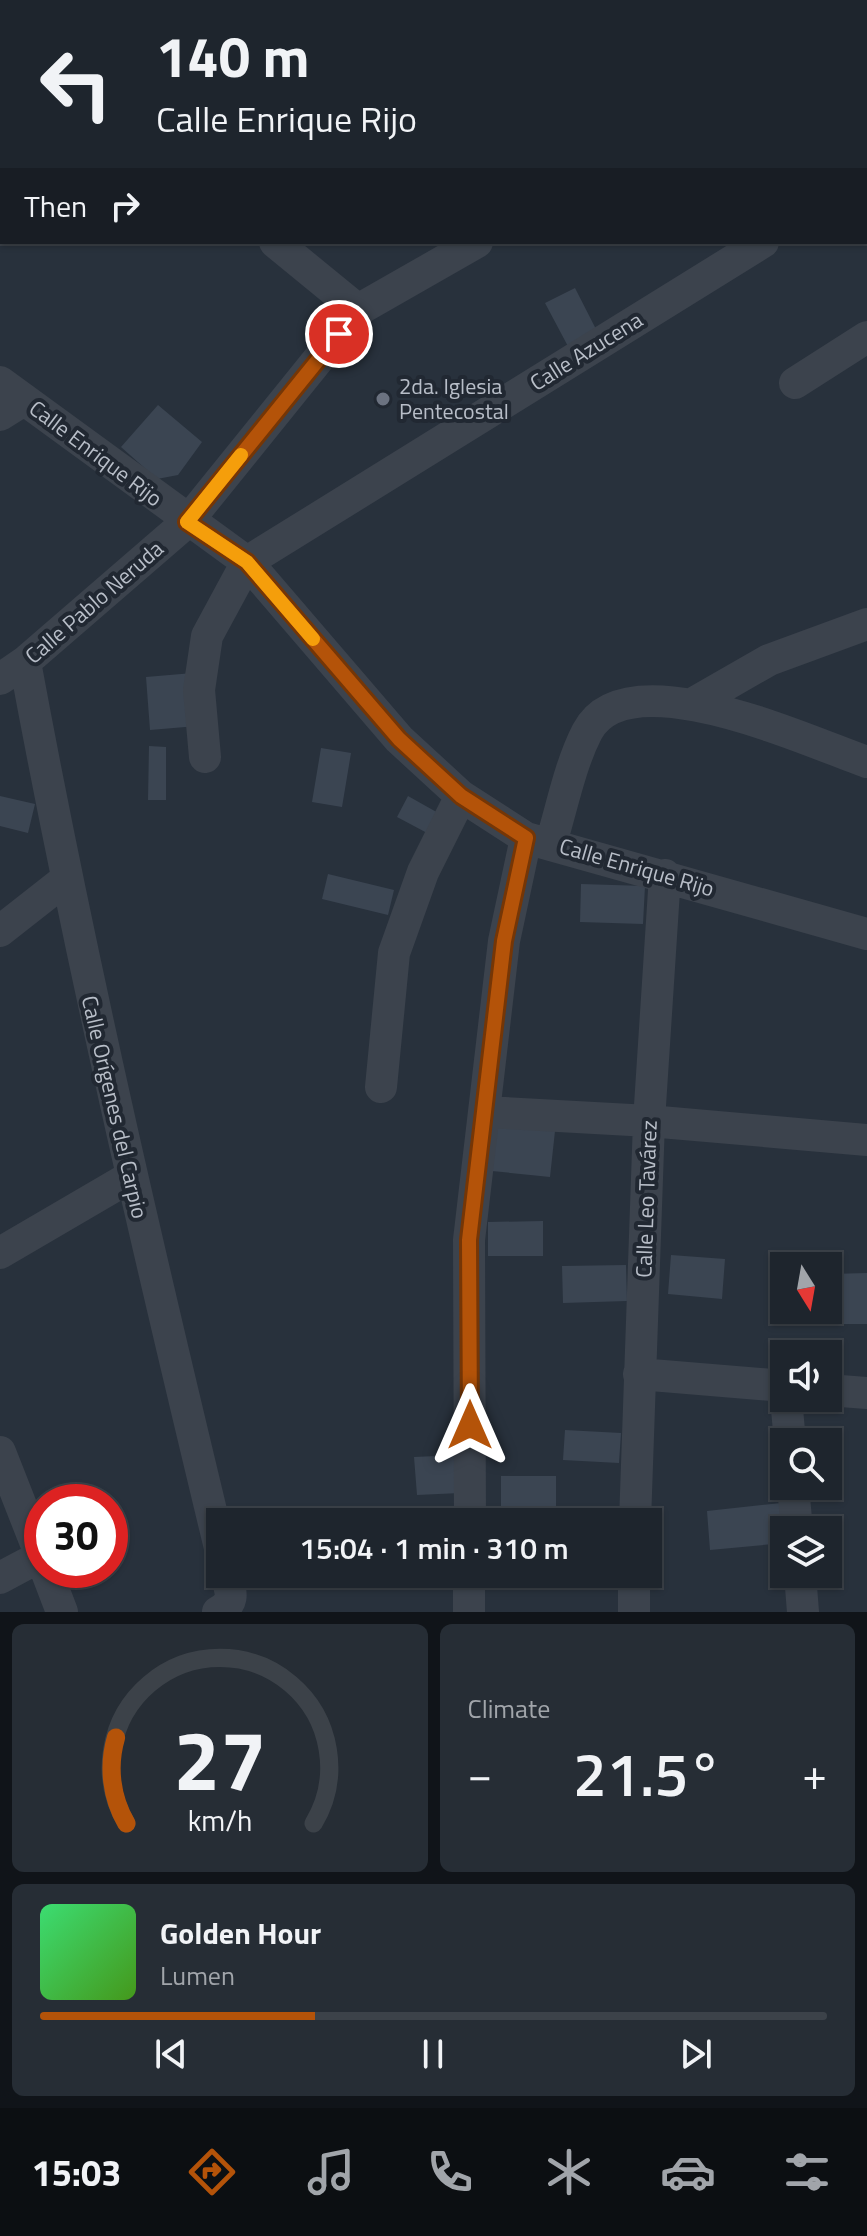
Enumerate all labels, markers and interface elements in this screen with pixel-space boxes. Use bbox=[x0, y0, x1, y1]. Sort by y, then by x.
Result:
text: 140 m bbox=[156, 14, 309, 99]
icon: left bbox=[24, 32, 128, 136]
text: Calle Enrique Rijo bbox=[156, 91, 417, 146]
text: Then bbox=[24, 183, 87, 229]
icon: right bbox=[103, 184, 147, 228]
pin bbox=[305, 300, 373, 368]
street label: Calle Azucena bbox=[523, 303, 649, 399]
icon: arrive bbox=[317, 312, 361, 356]
place label: 2da. Iglesia Pentecostal bbox=[399, 369, 509, 428]
marker: 2da. Iglesia Pentecostal bbox=[374, 390, 392, 408]
street label: Calle Enrique Rijo bbox=[22, 391, 170, 515]
street label: Calle Pablo Neruda bbox=[17, 532, 171, 672]
street label: Calle Enrique Rijo bbox=[556, 829, 718, 905]
street label: Calle Orígenes del Carpio bbox=[73, 992, 157, 1222]
street label: Calle Leo Tavárez bbox=[626, 1120, 666, 1278]
north arrow bbox=[770, 1252, 842, 1324]
map controls bbox=[770, 1252, 842, 1588]
button: sound bbox=[770, 1340, 842, 1412]
position arrow bbox=[428, 1383, 512, 1467]
button: search bbox=[770, 1428, 842, 1500]
speed limit sign: 30 bbox=[24, 1484, 128, 1588]
button: layers bbox=[770, 1516, 842, 1588]
text: 15:04 · 1 min · 310 m bbox=[299, 1525, 569, 1571]
text: Climate bbox=[468, 1689, 550, 1728]
text: 27 bbox=[173, 1696, 266, 1822]
text: 21.5° bbox=[573, 1728, 722, 1819]
text: − bbox=[468, 1740, 492, 1807]
text: + bbox=[802, 1740, 827, 1807]
text: km/h bbox=[187, 1799, 252, 1842]
text: Golden Hour bbox=[160, 1910, 321, 1956]
text: Lumen bbox=[160, 1956, 235, 1995]
icon: previous bbox=[149, 2032, 193, 2076]
icon: pause bbox=[411, 2032, 455, 2076]
icon: next bbox=[674, 2032, 718, 2076]
icon: directions bbox=[184, 2144, 240, 2200]
icon: music bbox=[303, 2144, 359, 2200]
icon: phone bbox=[422, 2144, 478, 2200]
icon: climate bbox=[541, 2144, 597, 2200]
icon: car bbox=[660, 2144, 716, 2200]
icon: filters bbox=[779, 2144, 835, 2200]
text: 15:03 bbox=[32, 2145, 121, 2200]

